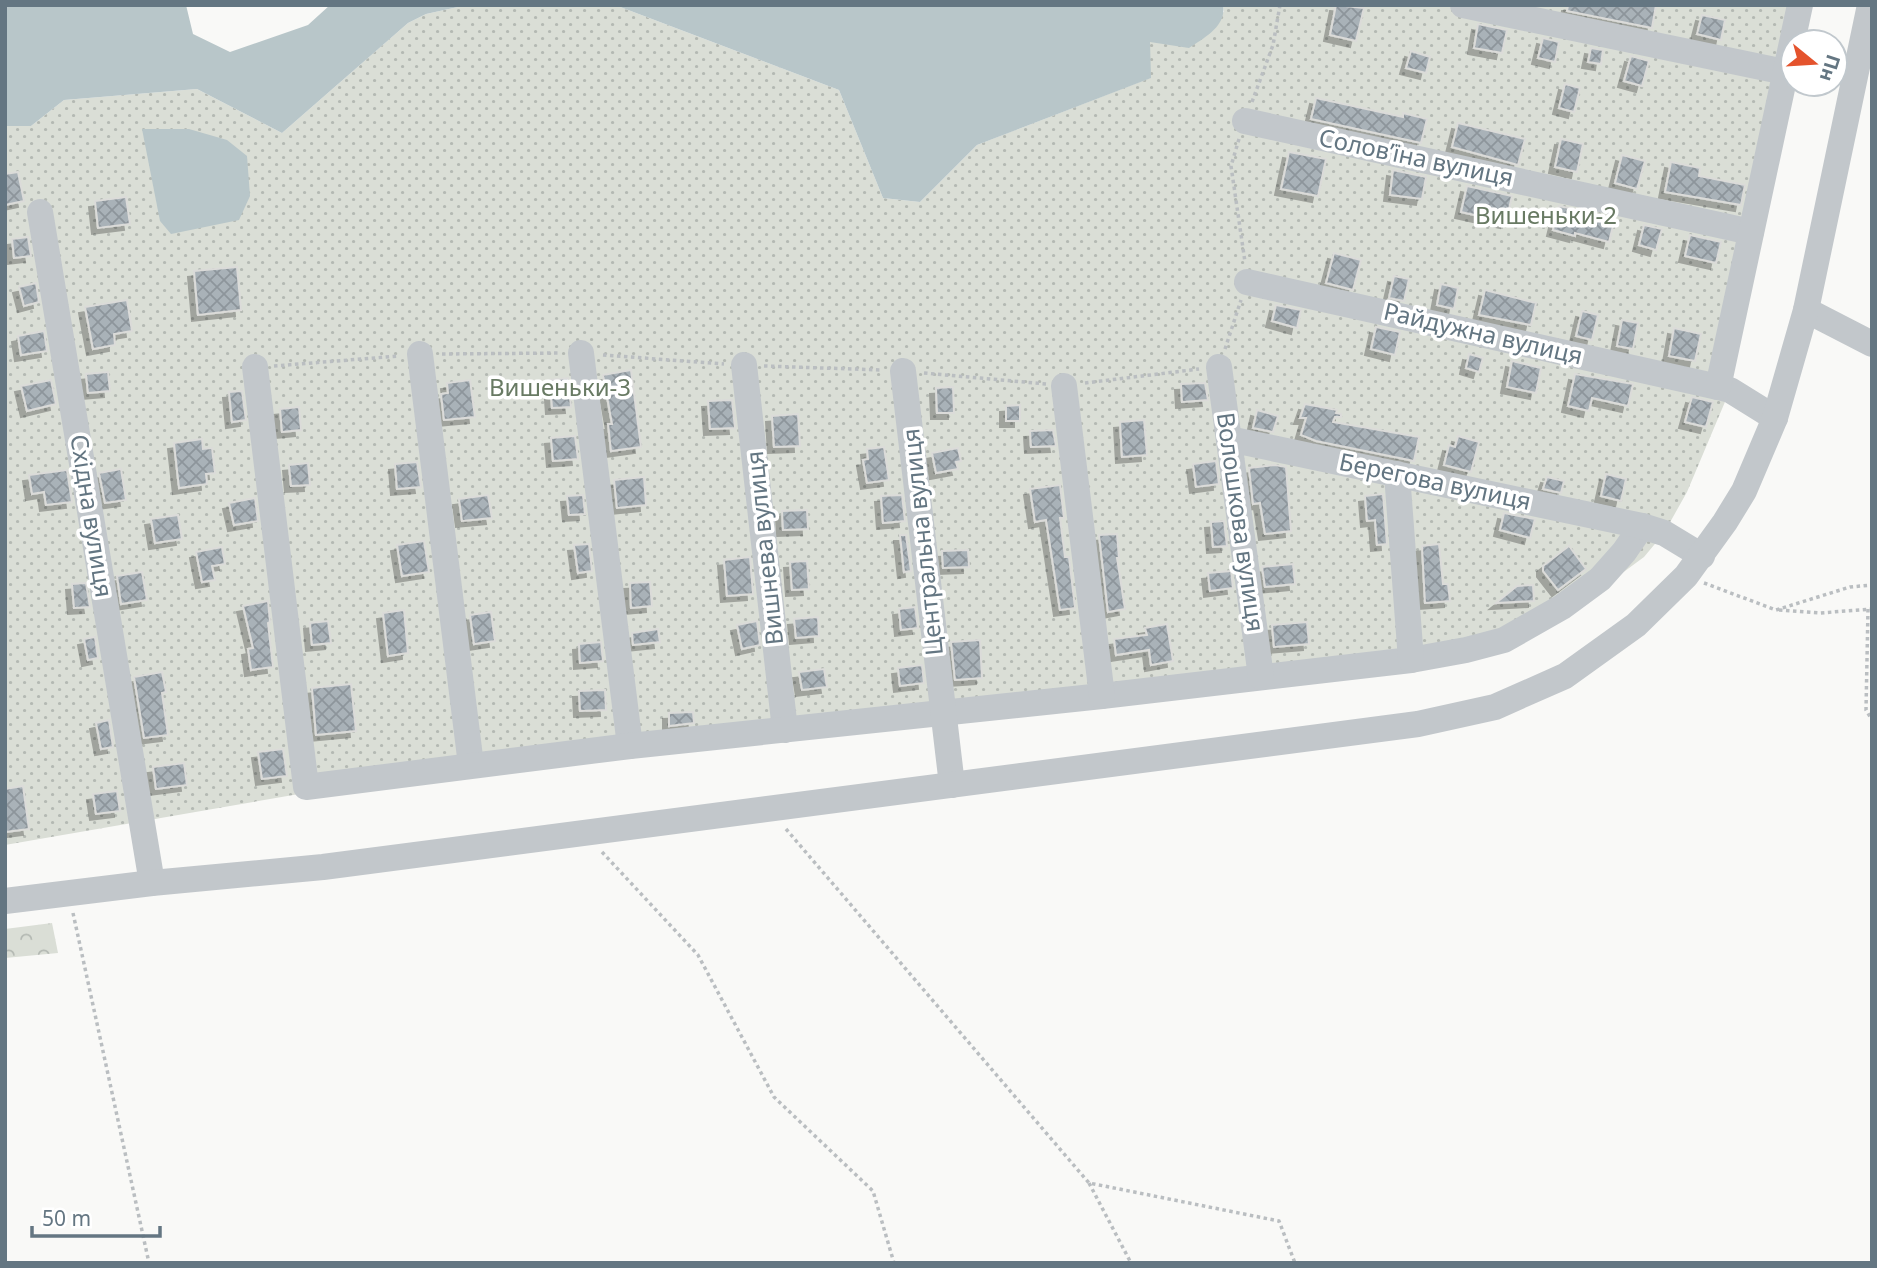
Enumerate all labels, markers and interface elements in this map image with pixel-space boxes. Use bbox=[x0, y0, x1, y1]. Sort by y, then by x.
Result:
north arrow bbox=[1779, 28, 1849, 98]
text: Пн bbox=[1814, 51, 1847, 85]
street label: Соловʼїна вулиця bbox=[1316, 120, 1517, 193]
park label: Вишеньки-2 bbox=[1475, 198, 1617, 231]
street label: Райдужна вулиця bbox=[1381, 294, 1586, 371]
park label: Вишеньки-3 bbox=[489, 370, 631, 403]
street label: Волошкова вулиця bbox=[1210, 410, 1273, 634]
street label: Центральна вулиця bbox=[893, 427, 950, 657]
street label: Східна вулиця bbox=[63, 432, 122, 600]
street label: Берегова вулиця bbox=[1336, 444, 1534, 517]
street label: Вишнева вулиця bbox=[737, 450, 790, 647]
scale bar bbox=[32, 1194, 159, 1238]
text: 50 m bbox=[42, 1204, 91, 1232]

